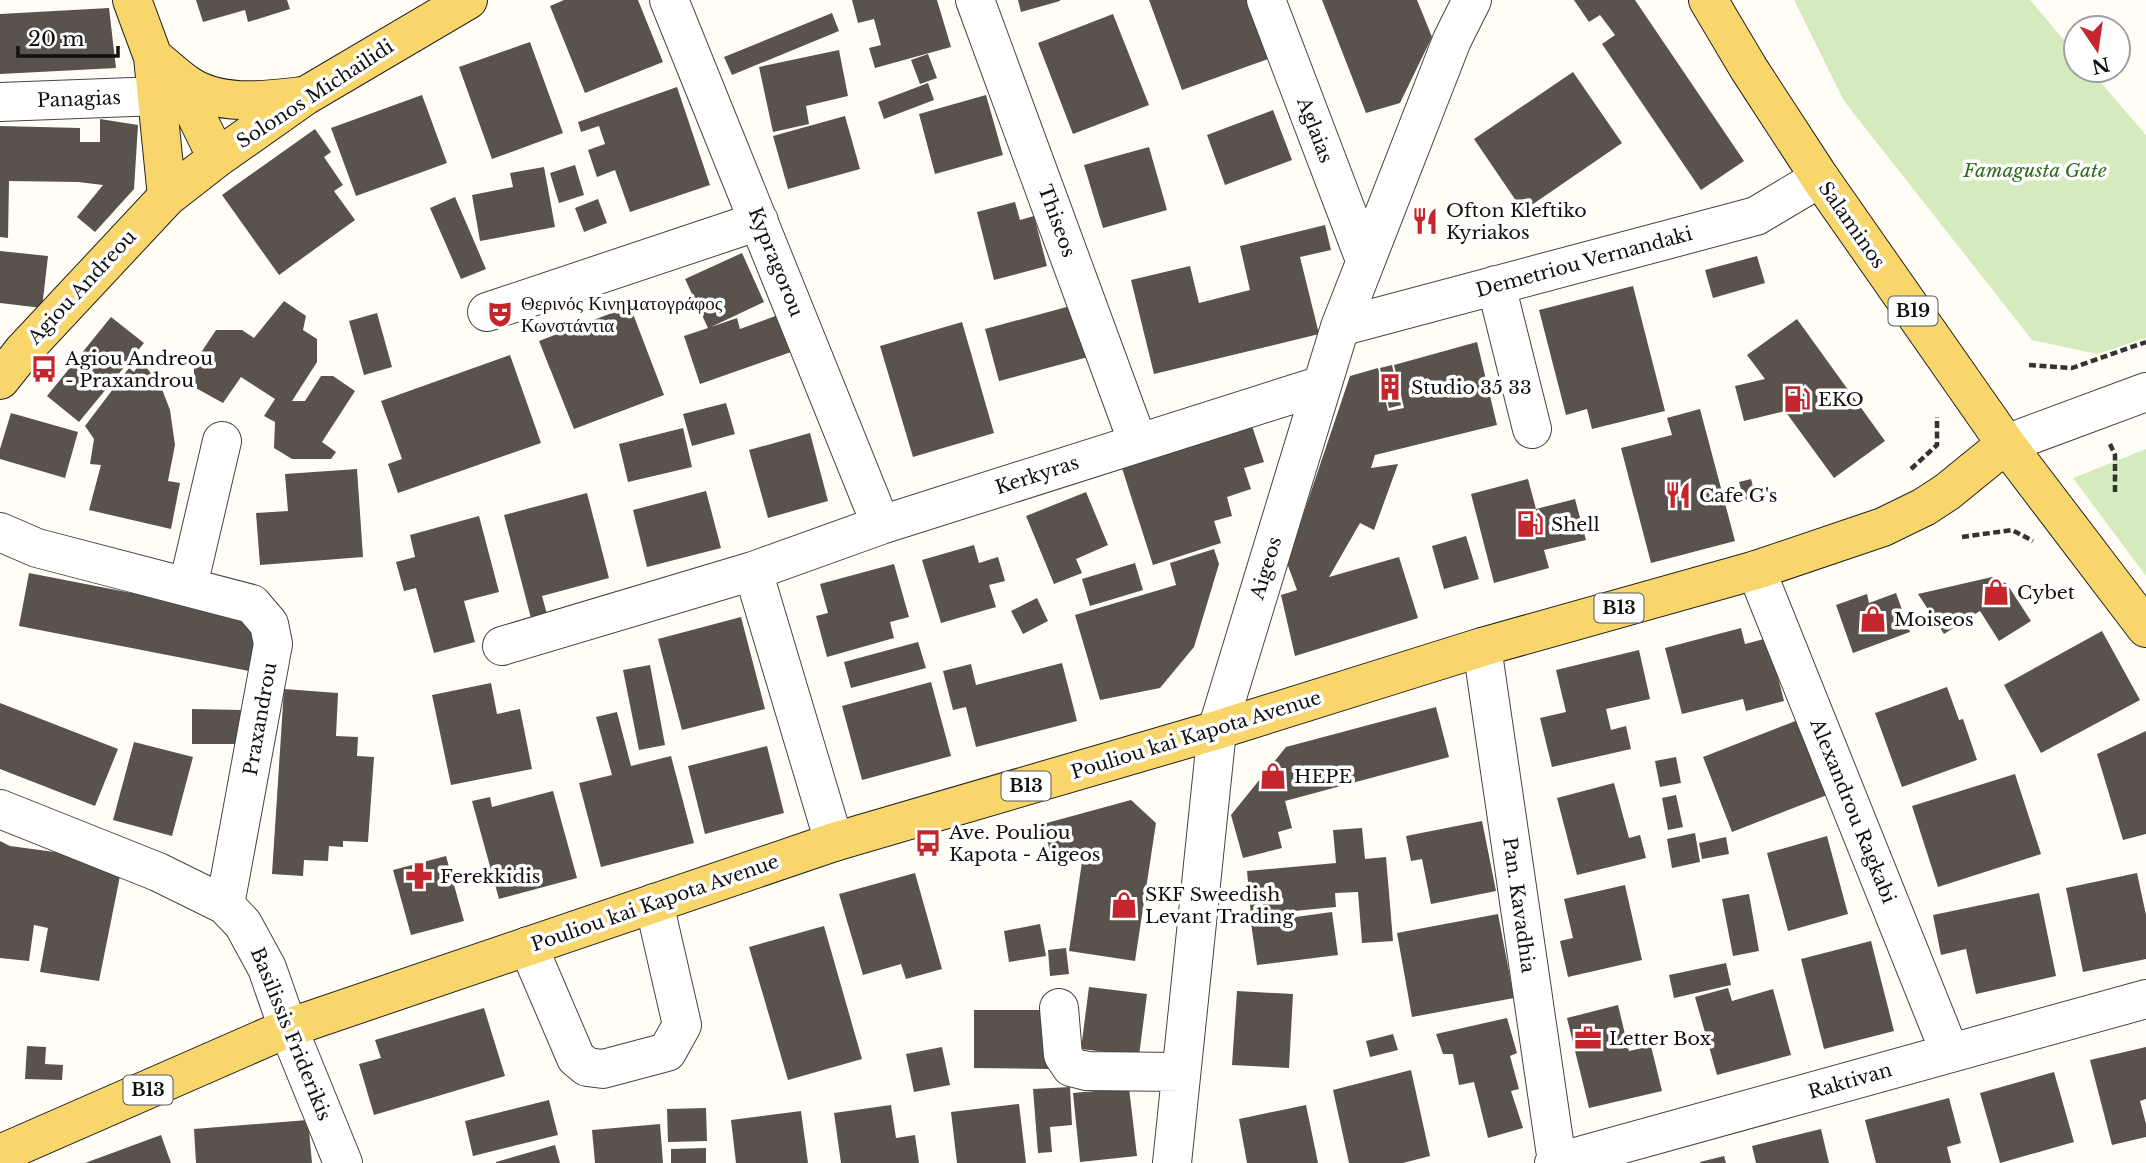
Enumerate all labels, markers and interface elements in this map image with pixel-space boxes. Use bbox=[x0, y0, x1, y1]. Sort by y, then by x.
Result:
scale bar bbox=[18, 14, 117, 58]
north arrow bbox=[2062, 14, 2132, 84]
text: 20 m bbox=[28, 26, 85, 52]
street label: Solonos Michailidi bbox=[232, 34, 398, 153]
text: N bbox=[2089, 52, 2112, 78]
street label: Panagias bbox=[37, 86, 121, 112]
street label: Aglaias bbox=[1292, 93, 1338, 166]
park label: Famagusta Gate bbox=[1962, 159, 2107, 182]
street label: Salaminos bbox=[1814, 177, 1890, 273]
street label: Thiseos bbox=[1033, 182, 1081, 260]
place label: Ofton Kleftiko Kyriakos bbox=[1446, 199, 1587, 244]
street label: Kypragorou bbox=[744, 204, 808, 320]
restaurant icon: Ofton Kleftiko Kyriakos bbox=[1410, 206, 1440, 236]
street label: Demetriou Vernandaki bbox=[1473, 222, 1695, 302]
street label: Agiou Andreou bbox=[22, 225, 141, 350]
place label: Θερινός Κινηματογράφος Κωνστάντια bbox=[521, 292, 723, 337]
road number: B19 bbox=[1888, 296, 1938, 326]
theatre icon: Θερινός Κινηματογράφος Κωνστάντια bbox=[485, 299, 515, 329]
place label: Agiou Andreou - Praxandrou bbox=[64, 347, 213, 392]
bus stop icon: Agiou Andreou - Praxandrou bbox=[29, 354, 59, 384]
building icon: Studio 35 33 bbox=[1375, 372, 1405, 402]
place label: Studio 35 33 bbox=[1411, 376, 1532, 399]
fuel station icon: EKO bbox=[1782, 384, 1812, 414]
place label: EKO bbox=[1818, 388, 1864, 411]
street label: Kerkyras bbox=[992, 451, 1082, 499]
restaurant icon: Cafe G's bbox=[1663, 480, 1693, 510]
place label: Cafe G's bbox=[1699, 484, 1778, 507]
fuel station icon: Shell bbox=[1515, 509, 1545, 539]
place label: Shell bbox=[1551, 513, 1600, 536]
street label: Aigeos bbox=[1245, 534, 1286, 603]
shop icon: Cybet bbox=[1981, 577, 2011, 607]
place label: Cybet bbox=[2017, 581, 2076, 604]
road number: B13 bbox=[1594, 594, 1644, 622]
shop icon: Moiseos bbox=[1858, 604, 1888, 634]
place label: Moiseos bbox=[1894, 608, 1974, 631]
street label: Praxandrou bbox=[239, 660, 281, 777]
street label: Pouliou kai Kapota Avenue bbox=[1068, 686, 1324, 784]
street label: Alexandrou Ragkabi bbox=[1805, 714, 1901, 907]
shop icon: HEPE bbox=[1258, 761, 1288, 791]
place label: HEPE bbox=[1294, 765, 1352, 788]
road number: B13 bbox=[1002, 772, 1050, 800]
place label: Ave. Pouliou Kapota - Aigeos bbox=[948, 821, 1100, 866]
bus stop icon: Ave. Pouliou Kapota - Aigeos bbox=[913, 828, 943, 858]
street label: Pan. Kavadhia bbox=[1498, 836, 1540, 975]
street label: Pouliou kai Kapota Avenue bbox=[528, 850, 782, 956]
pharmacy icon: Ferekkidis bbox=[404, 861, 434, 891]
place label: Ferekkidis bbox=[440, 865, 540, 888]
place label: SKF Sweedish Levant Trading bbox=[1145, 883, 1294, 928]
shop icon: SKF Sweedish Levant Trading bbox=[1109, 890, 1139, 920]
street label: Basilissis Friderikis bbox=[246, 944, 336, 1124]
office icon: Letter Box bbox=[1573, 1023, 1603, 1053]
place label: Letter Box bbox=[1609, 1027, 1712, 1050]
street label: Raktivan bbox=[1806, 1058, 1894, 1104]
road number: B13 bbox=[124, 1076, 172, 1105]

